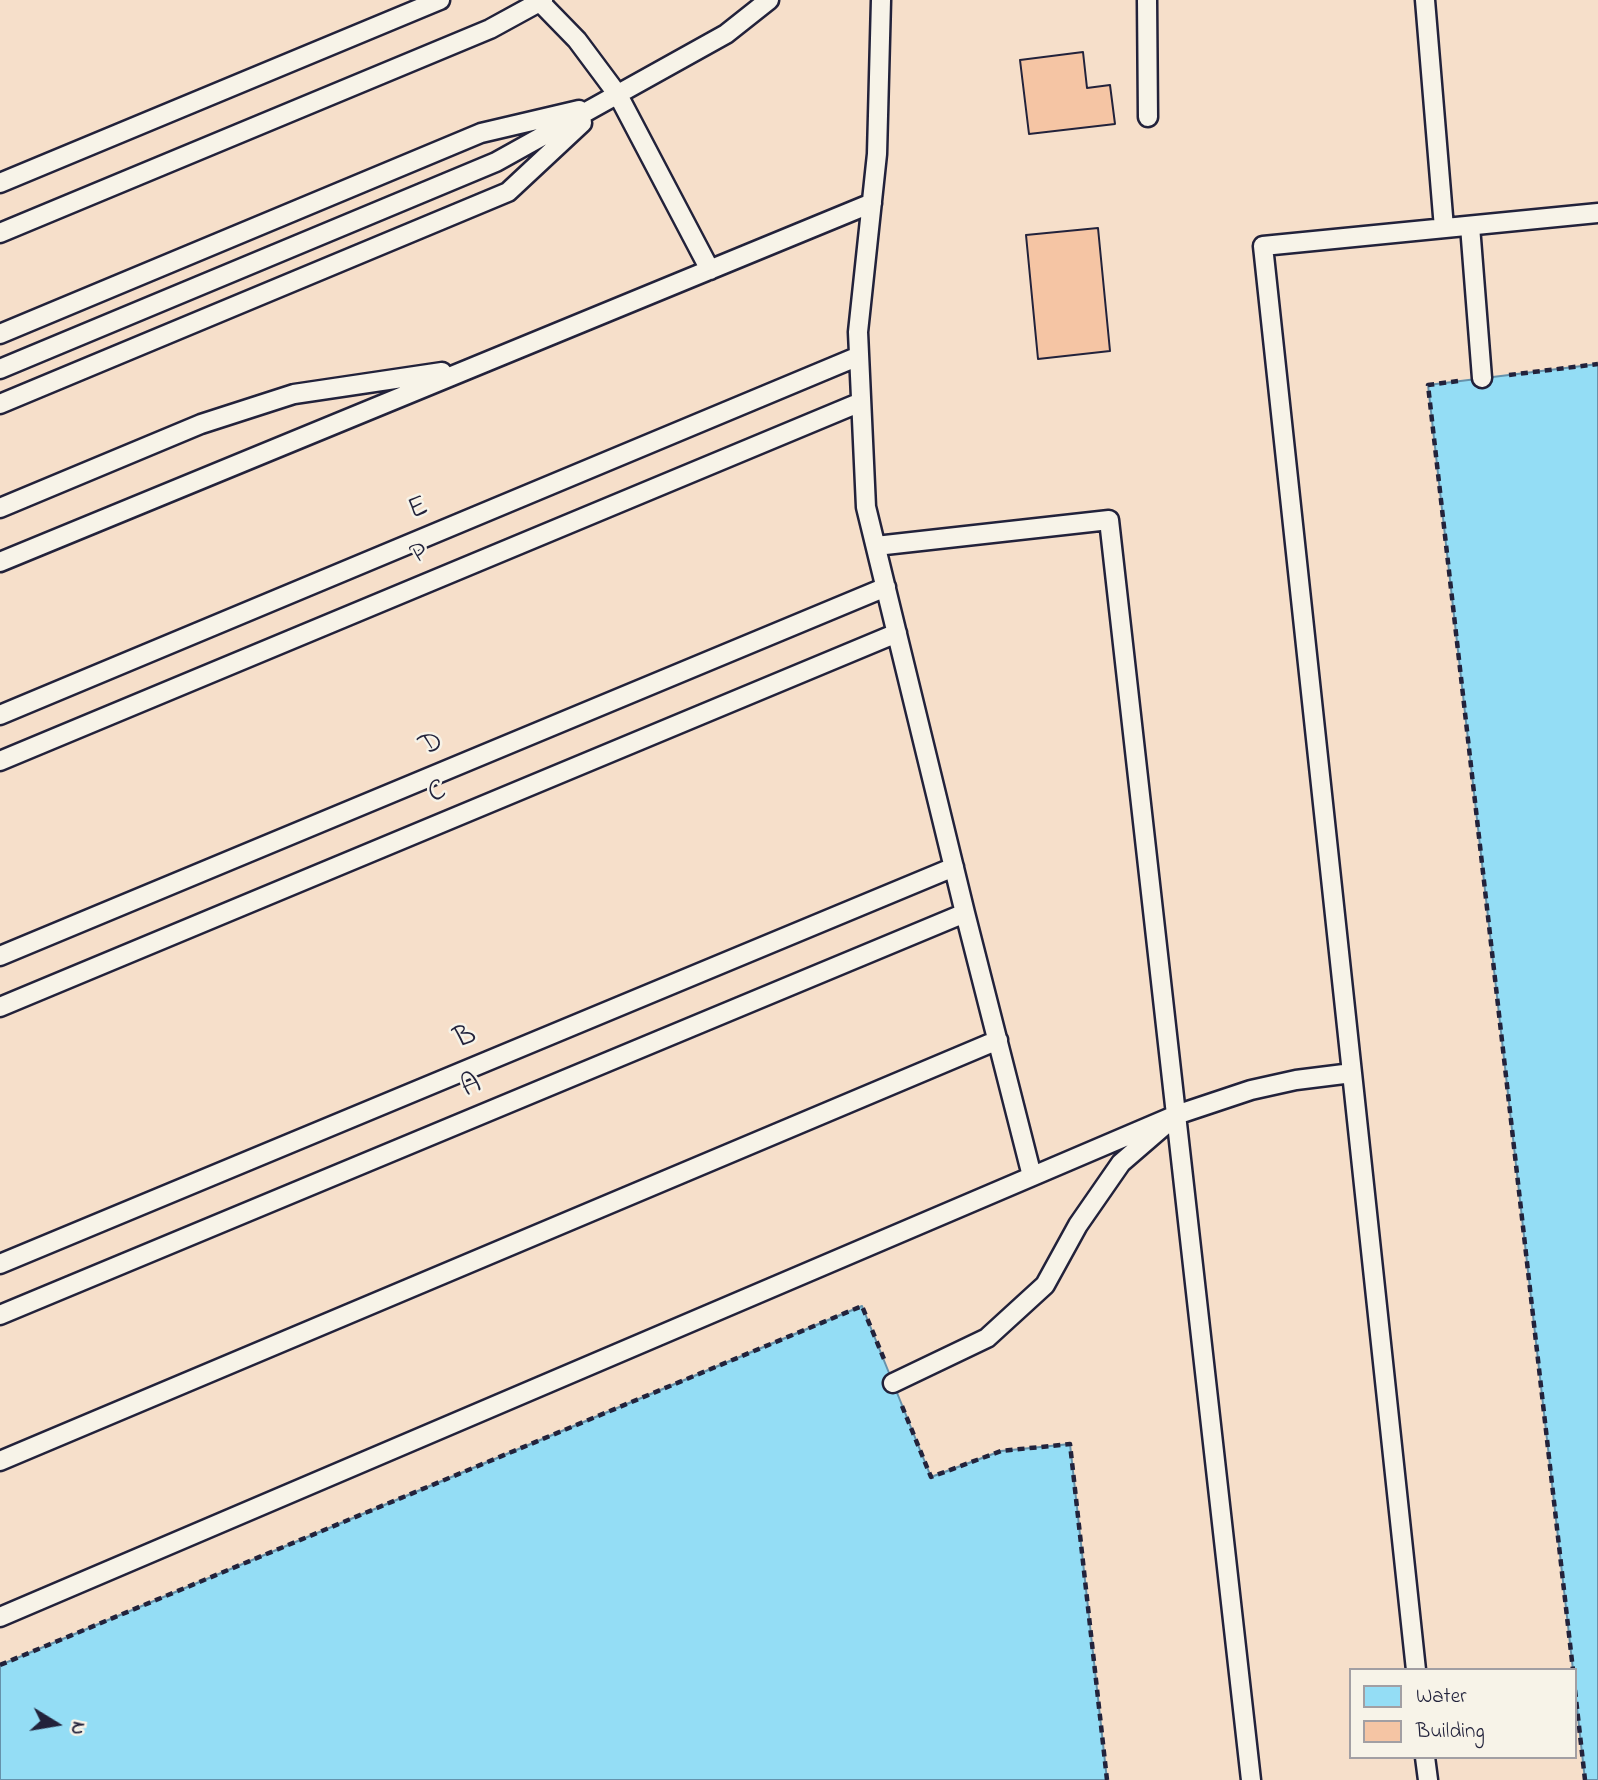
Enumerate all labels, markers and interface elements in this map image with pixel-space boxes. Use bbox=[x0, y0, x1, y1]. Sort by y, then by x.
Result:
street label: E bbox=[404, 490, 434, 530]
street label: P bbox=[406, 536, 434, 576]
street label: D bbox=[415, 725, 449, 767]
street label: C bbox=[423, 774, 453, 814]
street label: B bbox=[450, 1018, 482, 1060]
street label: A bbox=[456, 1068, 488, 1108]
legend bbox=[1350, 1668, 1577, 1759]
text: Water bbox=[1416, 1682, 1467, 1712]
north arrow bbox=[21, 1689, 91, 1759]
text: Building bbox=[1416, 1717, 1485, 1747]
text: N bbox=[63, 1719, 92, 1737]

